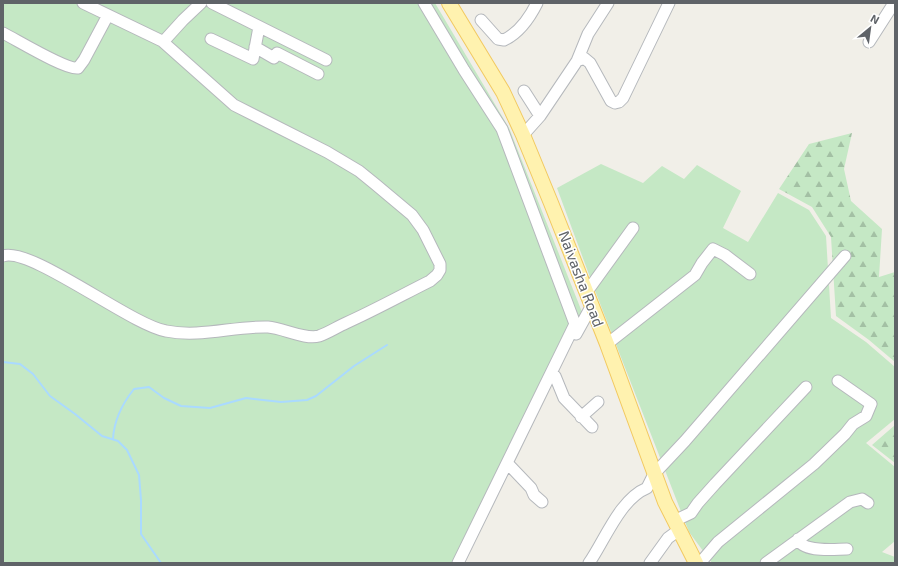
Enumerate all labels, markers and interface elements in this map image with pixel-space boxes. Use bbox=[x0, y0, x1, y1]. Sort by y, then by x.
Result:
north arrow bbox=[850, 8, 890, 48]
text: N bbox=[868, 11, 882, 26]
street label: Naivasha Road bbox=[555, 228, 608, 329]

